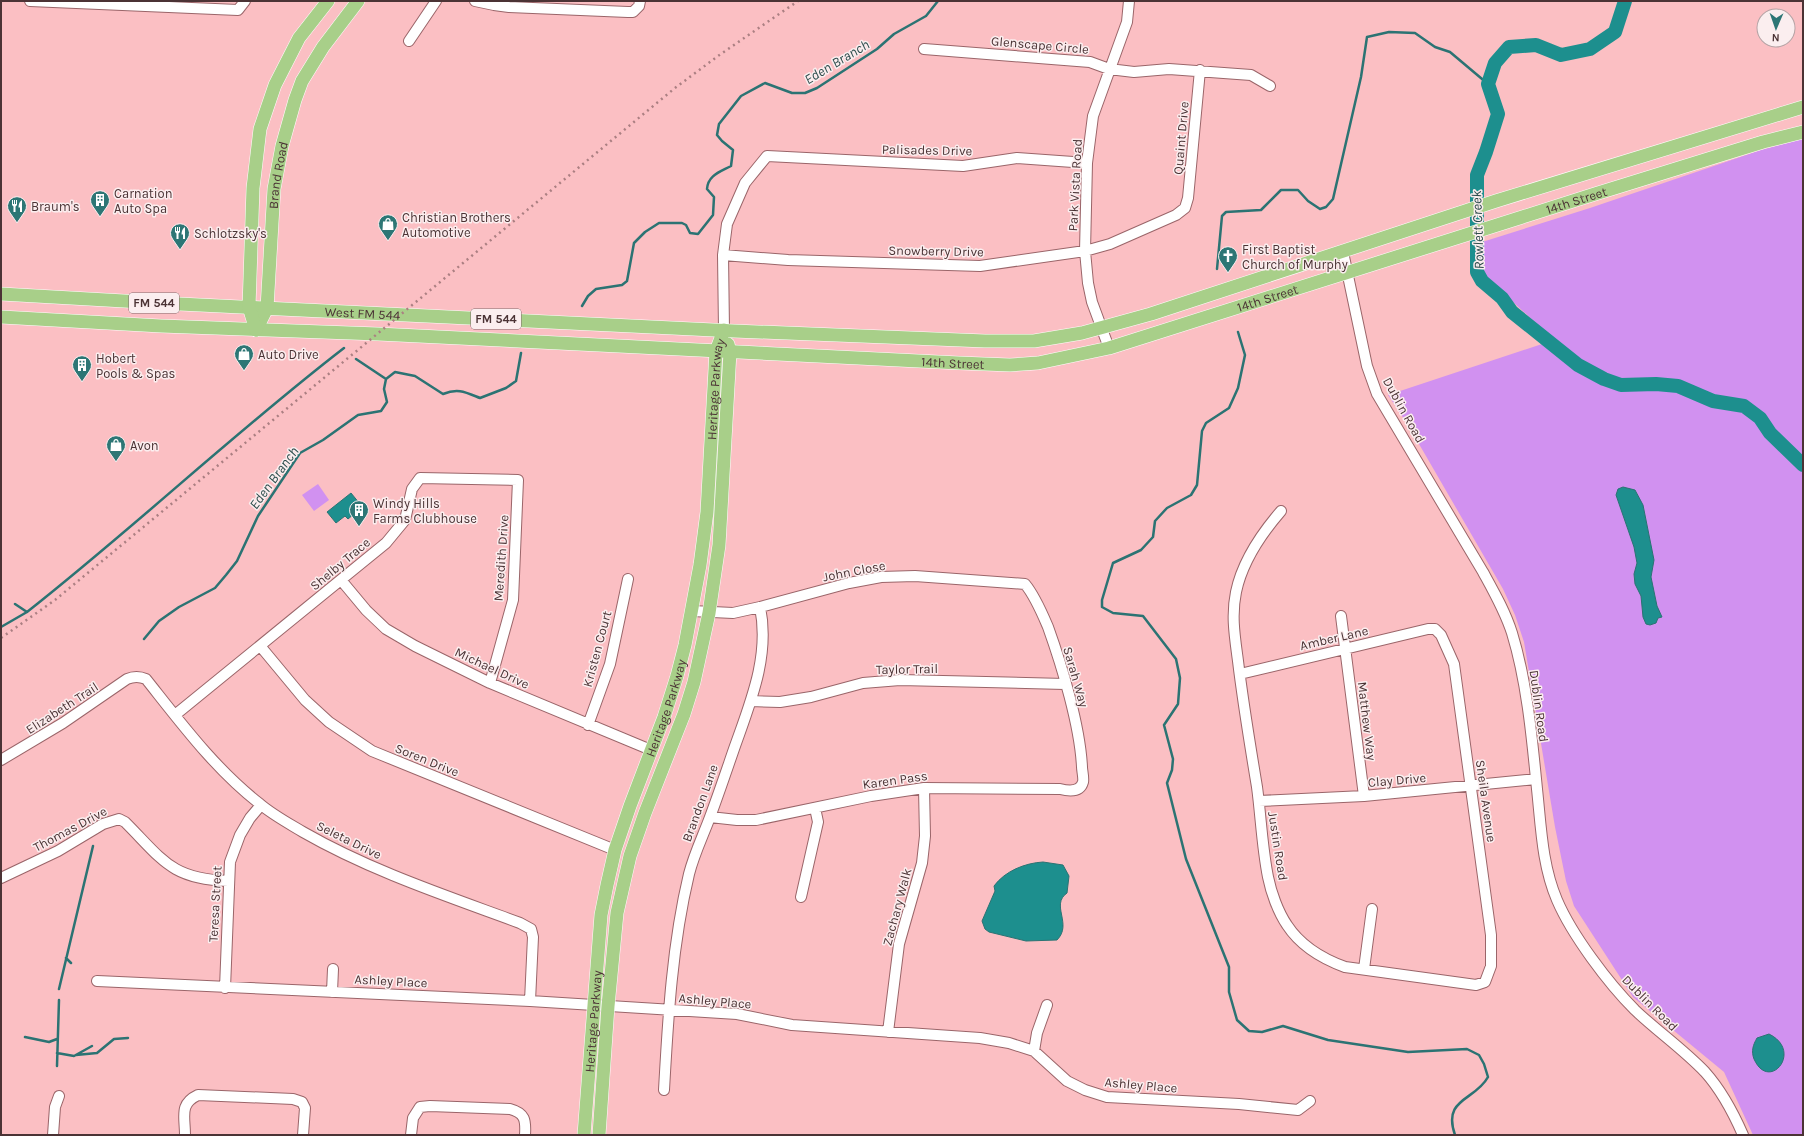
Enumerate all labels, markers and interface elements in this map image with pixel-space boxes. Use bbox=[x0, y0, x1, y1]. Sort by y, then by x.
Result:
north arrow bbox=[1756, 8, 1796, 48]
text: N bbox=[1771, 31, 1780, 44]
street label: Glenscape Circle bbox=[990, 33, 1090, 57]
water label: Eden Branch bbox=[801, 36, 873, 88]
street label: Quaint Drive bbox=[1170, 100, 1192, 175]
street label: Park Vista Road bbox=[1065, 138, 1085, 232]
street label: Brand Road bbox=[265, 139, 291, 209]
street label: Palisades Drive bbox=[882, 142, 973, 158]
street label: 14th Street bbox=[1544, 183, 1609, 217]
place label: Carnation Auto Spa bbox=[114, 186, 173, 216]
building icon: Carnation Auto Spa bbox=[89, 189, 111, 217]
water label: Rowlett Creek bbox=[1468, 189, 1488, 270]
restaurant icon: Braum's bbox=[6, 195, 28, 223]
place label: Braum's bbox=[31, 199, 80, 214]
place label: Christian Brothers Automotive bbox=[402, 210, 511, 240]
shop icon: Christian Brothers Automotive bbox=[377, 213, 399, 241]
restaurant icon: Schlotzsky's bbox=[169, 222, 191, 250]
place label: Schlotzsky's bbox=[194, 226, 267, 241]
place label: First Baptist Church of Murphy bbox=[1242, 242, 1348, 272]
street label: Snowberry Drive bbox=[888, 243, 984, 259]
church icon: First Baptist Church of Murphy bbox=[1217, 245, 1239, 273]
street label: 14th Street bbox=[1235, 281, 1300, 314]
road number: FM 544 bbox=[129, 293, 179, 313]
street label: West FM 544 bbox=[324, 304, 401, 322]
road number: FM 544 bbox=[471, 309, 521, 329]
street label: Heritage Parkway bbox=[704, 336, 728, 440]
shop icon: Auto Drive bbox=[233, 343, 255, 371]
place label: Auto Drive bbox=[258, 347, 319, 362]
place label: Hobert Pools & Spas bbox=[96, 351, 176, 381]
building icon: Hobert Pools & Spas bbox=[71, 354, 93, 382]
street label: 14th Street bbox=[921, 354, 985, 371]
street label: Dublin Road bbox=[1380, 375, 1428, 445]
shop icon: Avon bbox=[105, 434, 127, 462]
place label: Avon bbox=[130, 438, 159, 453]
water label: Eden Branch bbox=[246, 443, 302, 513]
place label: Windy Hills Farms Clubhouse bbox=[373, 496, 477, 526]
building icon: Windy Hills Farms Clubhouse bbox=[348, 499, 370, 527]
street label: Meredith Drive bbox=[490, 514, 512, 602]
street label: Shelby Trace bbox=[307, 534, 373, 593]
street label: John Close bbox=[821, 558, 887, 584]
street label: Kristen Court bbox=[580, 609, 614, 689]
street label: Amber Lane bbox=[1298, 623, 1370, 653]
street label: Michael Drive bbox=[452, 644, 532, 692]
street label: Sarah Way bbox=[1060, 645, 1092, 709]
street label: Heritage Parkway bbox=[642, 657, 689, 759]
street label: Taylor Trail bbox=[876, 661, 938, 677]
street label: Dublin Road bbox=[1527, 669, 1551, 743]
street label: Elizabeth Trail bbox=[23, 679, 101, 737]
street label: Matthew Way bbox=[1355, 681, 1379, 761]
street label: Soren Drive bbox=[393, 740, 461, 780]
street label: Sheila Avenue bbox=[1473, 759, 1499, 843]
street label: Brandon Lane bbox=[679, 762, 721, 844]
street label: Karen Pass bbox=[862, 768, 929, 792]
street label: Clay Drive bbox=[1367, 770, 1427, 790]
street label: Thomas Drive bbox=[31, 803, 110, 855]
street label: Justin Road bbox=[1265, 810, 1291, 882]
street label: Seleta Drive bbox=[314, 818, 384, 862]
street label: Teresa Street bbox=[206, 865, 224, 943]
street label: Zachary Walk bbox=[879, 867, 915, 947]
street label: Heritage Parkway bbox=[581, 970, 604, 1073]
street label: Ashley Place bbox=[354, 972, 428, 990]
street label: Dublin Road bbox=[1619, 972, 1681, 1034]
street label: Ashley Place bbox=[678, 990, 752, 1012]
street label: Ashley Place bbox=[1104, 1074, 1178, 1096]

